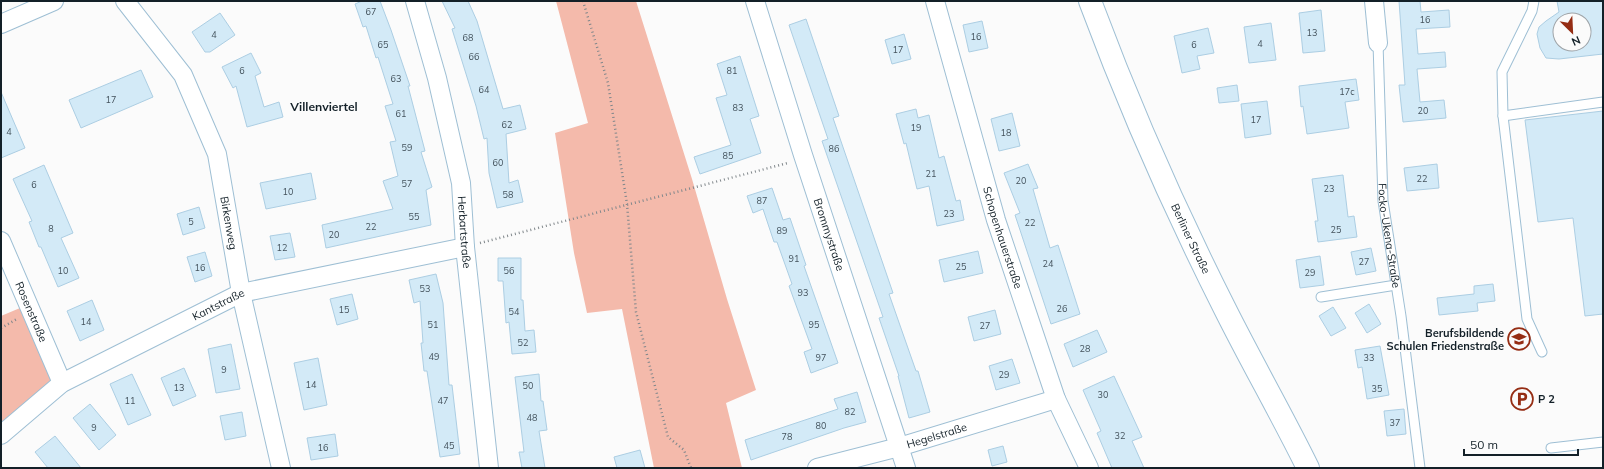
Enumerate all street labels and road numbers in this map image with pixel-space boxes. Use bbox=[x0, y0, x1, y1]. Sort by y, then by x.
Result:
street label: Focko-Ukena-Straße bbox=[1375, 183, 1403, 289]
street label: Schopenhauerstraße bbox=[980, 185, 1025, 290]
street label: Birkenweg bbox=[217, 195, 240, 251]
street label: Herbartstraße bbox=[455, 195, 474, 269]
street label: Brommystraße bbox=[811, 196, 848, 273]
street label: Berliner Straße bbox=[1168, 201, 1213, 276]
street label: Rosenstraße bbox=[12, 279, 51, 344]
street label: Kantstraße bbox=[190, 285, 247, 323]
street label: Hegelstraße bbox=[905, 420, 969, 451]

